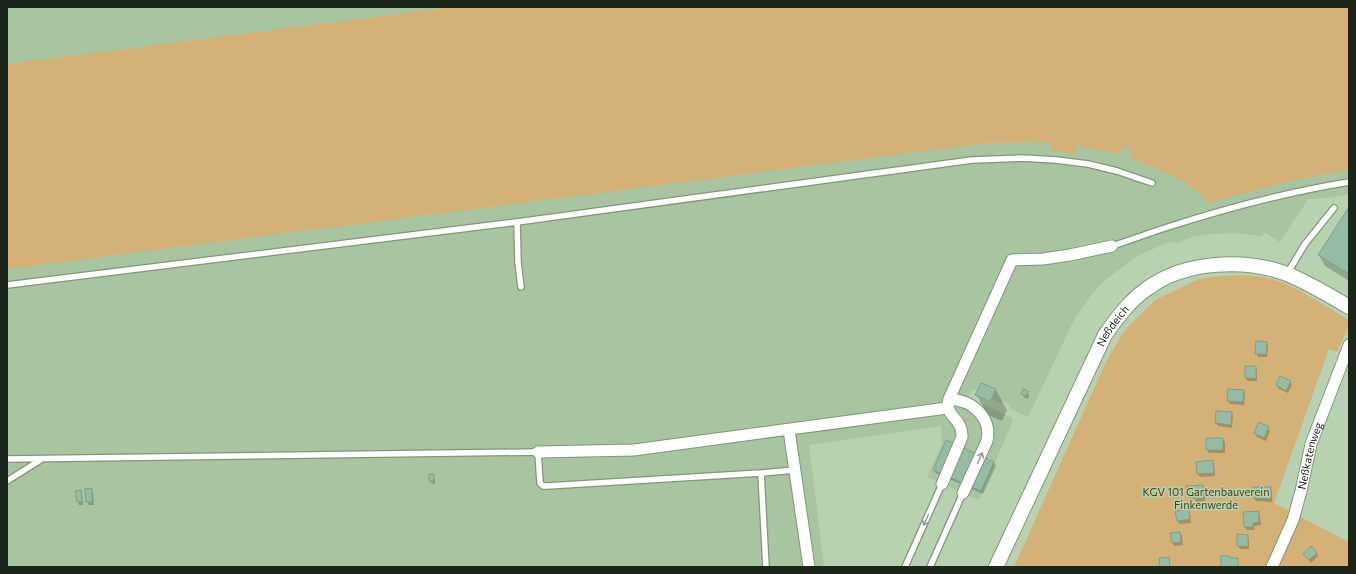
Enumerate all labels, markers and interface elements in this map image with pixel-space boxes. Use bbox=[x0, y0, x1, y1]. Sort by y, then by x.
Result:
street label: Neßdeich bbox=[1094, 302, 1131, 348]
street label: Neßkatenweg bbox=[1295, 420, 1325, 490]
one-way arrow bbox=[977, 452, 984, 464]
park label: KGV 101 Gartenbauverein Finkenwerde bbox=[1143, 485, 1269, 511]
one-way arrow bbox=[922, 513, 929, 525]

